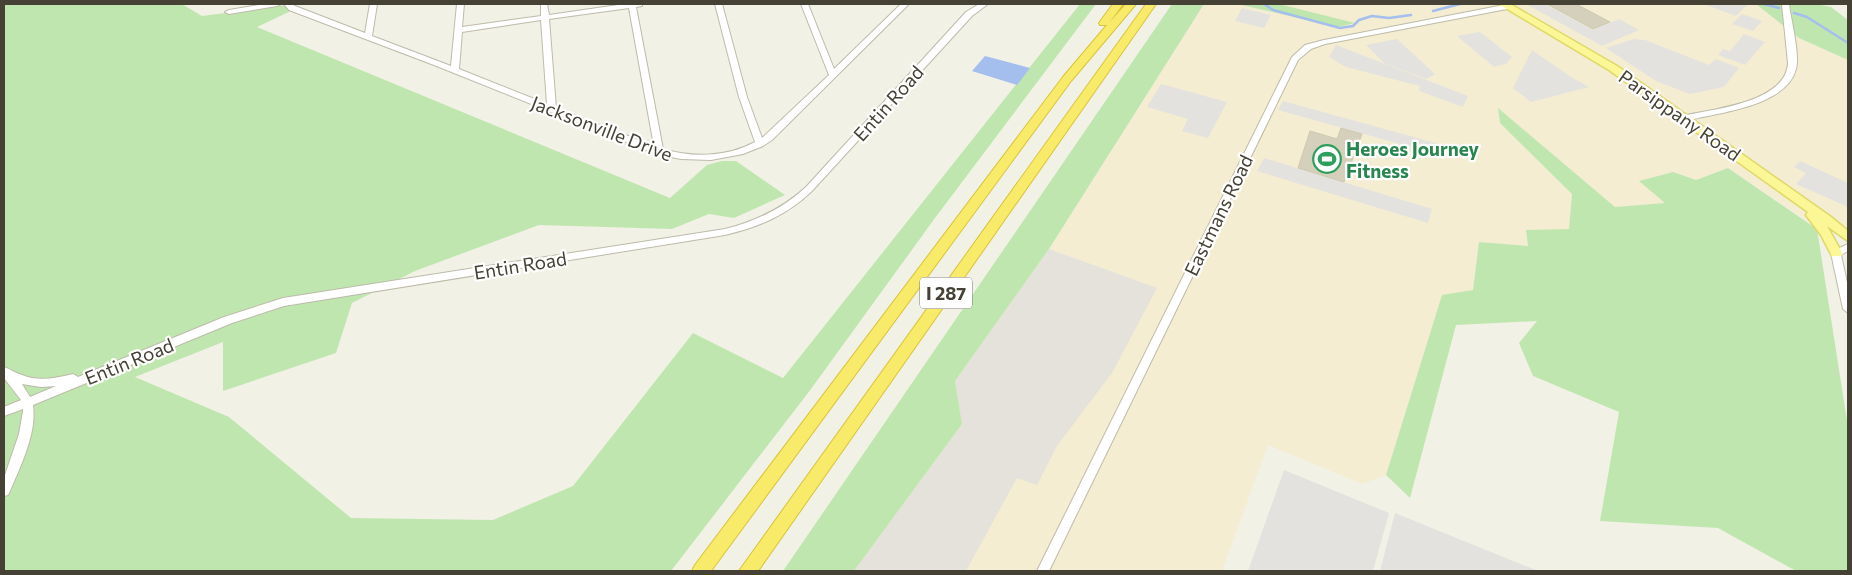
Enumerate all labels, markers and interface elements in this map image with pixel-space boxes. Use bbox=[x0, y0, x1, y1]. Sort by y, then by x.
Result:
street label: Entin Road bbox=[848, 60, 928, 146]
street label: Parsippany Road bbox=[1615, 64, 1745, 166]
street label: Jacksonville Drive bbox=[528, 90, 676, 166]
place label: Heroes Journey Fitness bbox=[1346, 137, 1479, 182]
sports icon: Heroes Journey Fitness bbox=[1312, 144, 1342, 174]
street label: Eastmans Road bbox=[1179, 151, 1257, 279]
street label: Entin Road bbox=[472, 246, 568, 284]
road number: I 287 bbox=[920, 278, 972, 308]
street label: Entin Road bbox=[81, 333, 177, 389]

